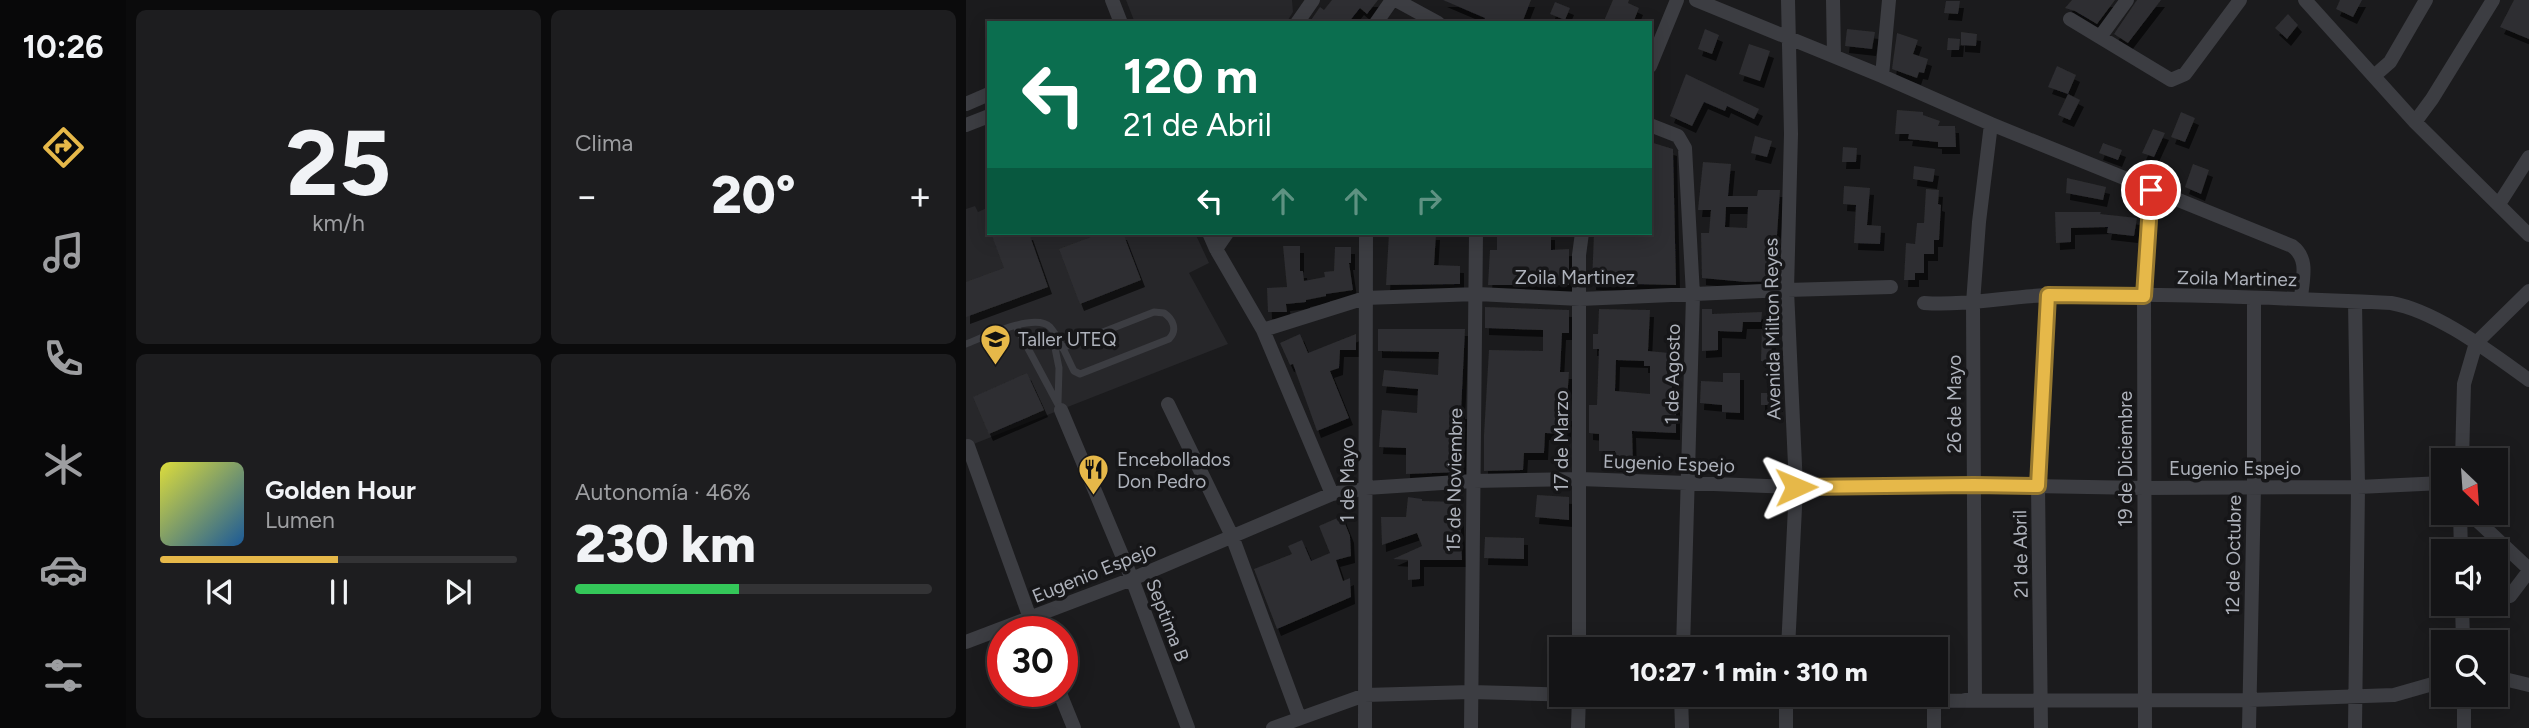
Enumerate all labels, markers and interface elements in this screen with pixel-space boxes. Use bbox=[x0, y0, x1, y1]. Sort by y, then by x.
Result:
text: 10:26 bbox=[23, 28, 103, 66]
text: 120 m bbox=[1123, 46, 1258, 105]
icon: left bbox=[1008, 49, 1099, 140]
text: 21 de Abril bbox=[1123, 106, 1272, 144]
text: 25 bbox=[286, 109, 391, 218]
icon: directions bbox=[39, 123, 88, 172]
text: Clima bbox=[575, 129, 633, 157]
pin bbox=[2121, 160, 2181, 220]
text: 20° bbox=[711, 164, 796, 226]
icon: arrive bbox=[2132, 171, 2170, 209]
text: − bbox=[575, 173, 599, 219]
text: + bbox=[908, 173, 932, 219]
icon: left bbox=[1191, 182, 1229, 220]
icon: ahead bbox=[1264, 182, 1302, 220]
icon: ahead bbox=[1337, 182, 1375, 220]
icon: right bbox=[1410, 182, 1448, 220]
text: km/h bbox=[312, 209, 365, 237]
icon: music bbox=[39, 228, 88, 277]
street label: Avenida Milton Reyes bbox=[1759, 237, 1786, 420]
street label: Zoila Martinez bbox=[1515, 266, 1635, 289]
street label: Zoila Martinez bbox=[2177, 266, 2297, 291]
school or university icon: Taller UTEQ bbox=[978, 322, 1012, 366]
street label: 1 de Agosto bbox=[1660, 323, 1685, 425]
place label: Taller UTEQ bbox=[1018, 328, 1117, 351]
icon: phone bbox=[39, 334, 88, 383]
street label: 26 de Mayo bbox=[1943, 355, 1966, 453]
street label: 17 de Marzo bbox=[1550, 390, 1573, 492]
street label: 19 de Diciembre bbox=[2114, 391, 2137, 527]
street label: 15 de Noviembre bbox=[1442, 408, 1467, 552]
street label: 1 de Mayo bbox=[1336, 437, 1359, 523]
icon: climate bbox=[39, 440, 88, 489]
place label: Encebollados Don Pedro bbox=[1117, 448, 1231, 493]
north arrow bbox=[2431, 448, 2508, 525]
map controls bbox=[2431, 448, 2508, 707]
street label: Eugenio Espejo bbox=[1603, 450, 1735, 477]
position arrow bbox=[1759, 450, 1833, 524]
restaurant icon: Encebollados Don Pedro bbox=[1077, 453, 1111, 497]
street label: Eugenio Espejo bbox=[2169, 457, 2301, 480]
text: Golden Hour bbox=[265, 474, 416, 506]
text: Autonomía · 46% bbox=[575, 478, 751, 506]
street label: 12 de Octubre bbox=[2221, 495, 2246, 615]
text: Lumen bbox=[265, 506, 335, 534]
street label: 21 de Abril bbox=[2008, 510, 2033, 598]
text: 230 km bbox=[575, 513, 756, 575]
street label: Eugenio Espejo bbox=[1029, 537, 1160, 608]
button: sound bbox=[2431, 539, 2508, 616]
icon: car bbox=[39, 545, 88, 594]
icon: previous bbox=[201, 573, 239, 611]
icon: pause bbox=[320, 573, 358, 611]
icon: next bbox=[439, 573, 477, 611]
street label: Septima B bbox=[1141, 575, 1194, 665]
speed limit sign: 30 bbox=[987, 616, 1078, 707]
button: search bbox=[2431, 630, 2508, 707]
icon: filters bbox=[39, 651, 88, 700]
text: 10:27 · 1 min · 310 m bbox=[1629, 656, 1868, 688]

